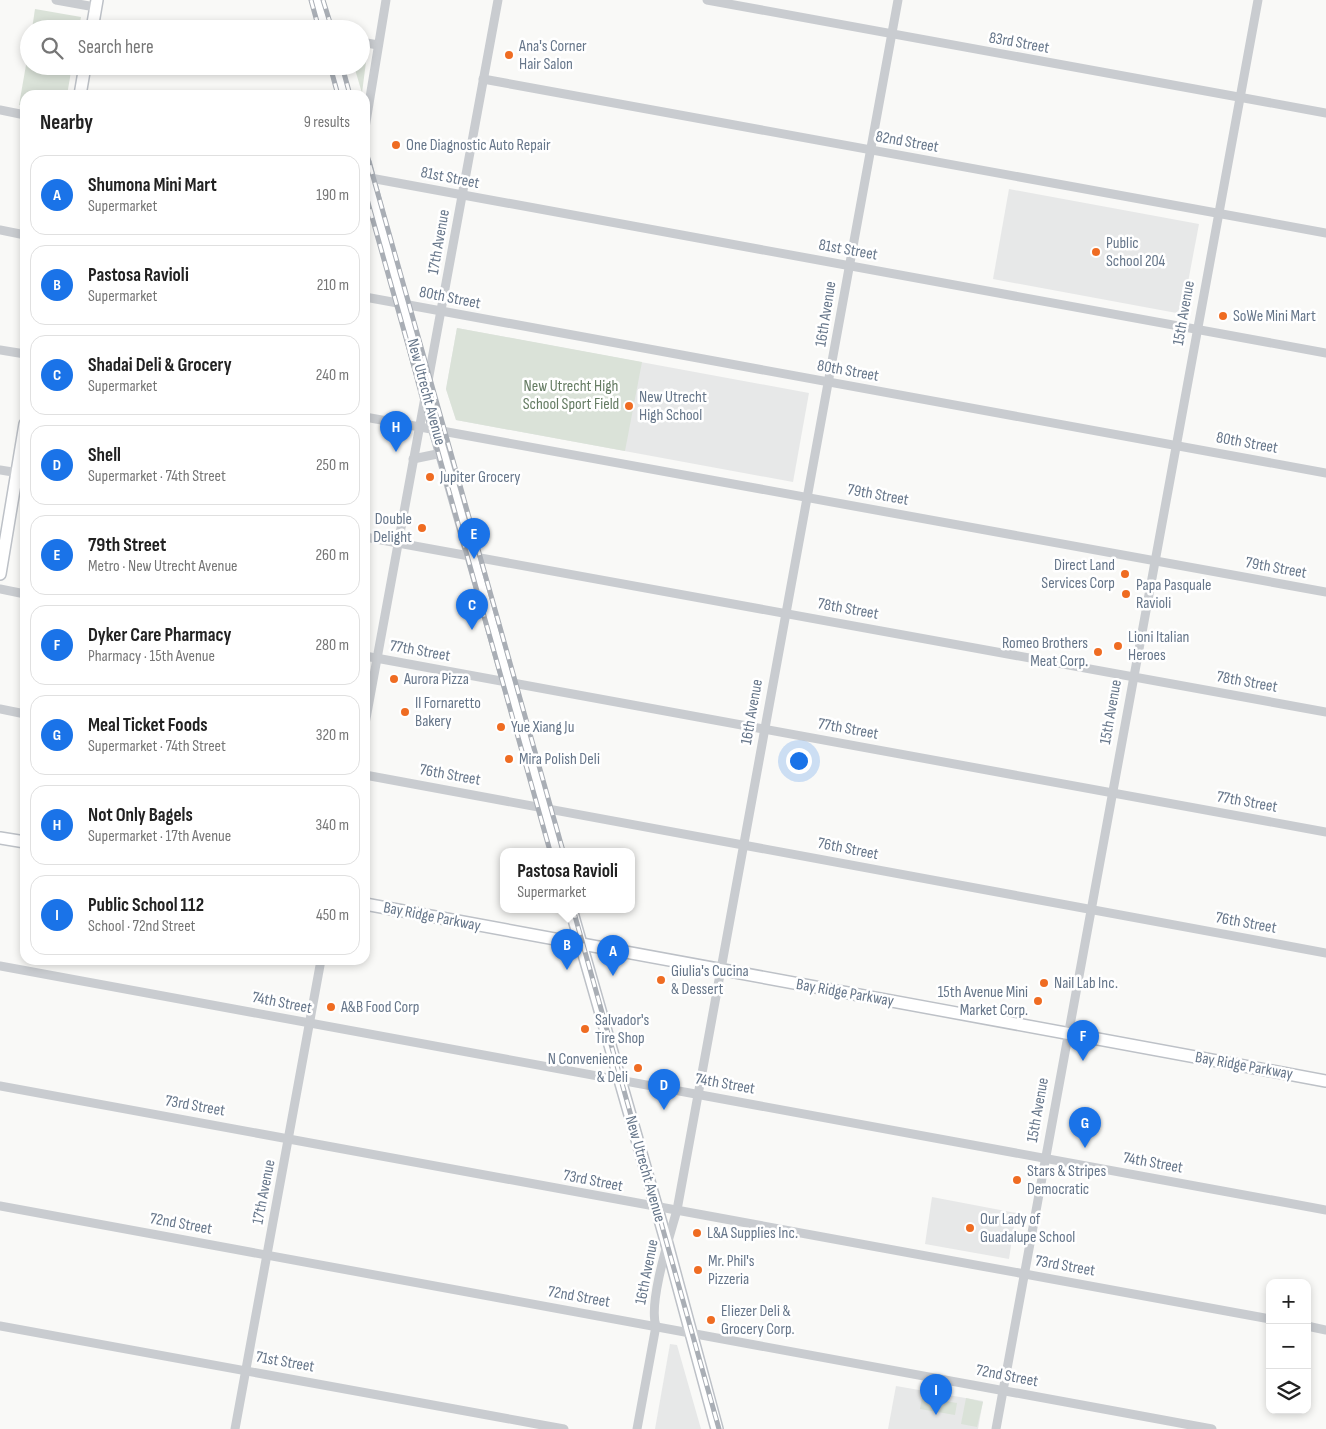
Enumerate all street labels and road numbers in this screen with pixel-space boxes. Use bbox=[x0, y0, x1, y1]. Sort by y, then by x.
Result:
street label: 83rd Street bbox=[987, 28, 1051, 58]
street label: 82nd Street bbox=[874, 127, 940, 157]
street label: 81st Street bbox=[419, 163, 481, 193]
street label: 17th Avenue bbox=[424, 208, 454, 276]
street label: 81st Street bbox=[817, 235, 879, 265]
street label: 15th Avenue bbox=[1169, 279, 1199, 347]
street label: 16th Avenue bbox=[811, 280, 841, 348]
street label: 80th Street bbox=[418, 283, 482, 313]
street label: New Utrecht Avenue bbox=[403, 337, 449, 447]
street label: 80th Street bbox=[816, 356, 880, 386]
street label: 80th Street bbox=[1215, 428, 1279, 458]
street label: 79th Street bbox=[846, 480, 910, 510]
street label: 79th Street bbox=[1244, 553, 1308, 583]
street label: 78th Street bbox=[816, 594, 880, 624]
street label: 77th Street bbox=[388, 636, 452, 666]
street label: 78th Street bbox=[1215, 667, 1279, 697]
street label: 16th Avenue bbox=[737, 678, 767, 746]
street label: 15th Avenue bbox=[1096, 678, 1126, 746]
street label: 77th Street bbox=[816, 714, 880, 744]
street label: 76th Street bbox=[418, 760, 482, 790]
street label: 77th Street bbox=[1215, 787, 1279, 817]
street label: 76th Street bbox=[816, 834, 880, 864]
street label: Bay Ridge Parkway bbox=[382, 898, 482, 936]
street label: 76th Street bbox=[1214, 908, 1278, 938]
street label: Bay Ridge Parkway bbox=[795, 975, 895, 1011]
street label: 74th Street bbox=[251, 988, 314, 1018]
street label: Bay Ridge Parkway bbox=[1194, 1048, 1294, 1084]
street label: 74th Street bbox=[694, 1069, 756, 1099]
street label: 15th Avenue bbox=[1023, 1076, 1053, 1144]
street label: 73rd Street bbox=[164, 1091, 227, 1121]
street label: New Utrecht Avenue bbox=[621, 1114, 669, 1224]
street label: 74th Street bbox=[1122, 1148, 1184, 1178]
street label: 17th Avenue bbox=[248, 1158, 280, 1226]
street label: 73rd Street bbox=[562, 1166, 625, 1196]
street label: 72nd Street bbox=[148, 1209, 214, 1239]
street label: 16th Avenue bbox=[631, 1238, 663, 1306]
street label: 73rd Street bbox=[1034, 1251, 1097, 1281]
street label: 72nd Street bbox=[546, 1282, 612, 1312]
street label: 71st Street bbox=[254, 1348, 316, 1376]
street label: 72nd Street bbox=[974, 1361, 1040, 1391]

